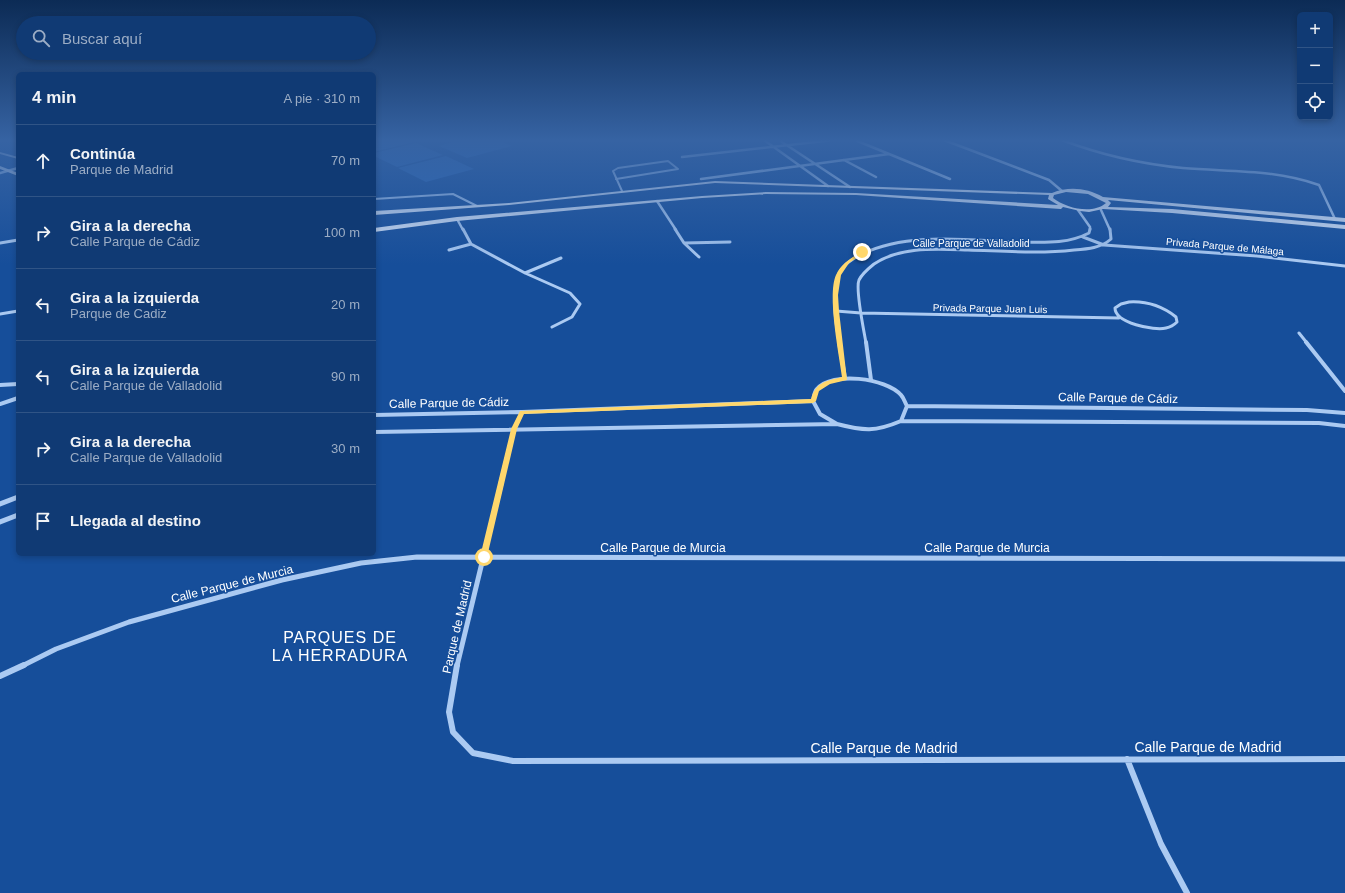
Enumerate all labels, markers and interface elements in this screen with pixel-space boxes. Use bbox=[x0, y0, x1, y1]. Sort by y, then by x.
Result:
map controls bbox=[1297, 12, 1333, 120]
button: + bbox=[1297, 12, 1333, 48]
search box bbox=[16, 16, 376, 60]
icon: search bbox=[30, 27, 52, 49]
text: Buscar aquí bbox=[62, 30, 142, 47]
button: − bbox=[1297, 48, 1333, 84]
button: locate bbox=[1297, 84, 1333, 120]
text: 4 min bbox=[32, 88, 76, 107]
text: A pie · 310 m bbox=[283, 91, 360, 106]
text: Continúa bbox=[70, 145, 135, 162]
icon: ahead bbox=[32, 150, 54, 172]
text: 70 m bbox=[331, 153, 360, 168]
text: Parque de Madrid bbox=[70, 162, 173, 177]
text: Gira a la derecha bbox=[70, 217, 191, 234]
icon: right bbox=[32, 222, 54, 244]
text: 100 m bbox=[324, 225, 360, 240]
text: Calle Parque de Cádiz bbox=[70, 234, 200, 249]
street label: Privada Parque de Málaga bbox=[1165, 236, 1285, 257]
street label: Calle Parque de Valladolid bbox=[912, 238, 1030, 249]
route end bbox=[853, 243, 871, 261]
text: Gira a la izquierda bbox=[70, 289, 199, 306]
icon: left bbox=[32, 294, 54, 316]
text: 20 m bbox=[331, 297, 360, 312]
street label: Privada Parque Juan Luis bbox=[933, 302, 1047, 315]
text: Parque de Cadiz bbox=[70, 306, 167, 321]
text: Gira a la izquierda bbox=[70, 361, 199, 378]
icon: left bbox=[32, 366, 54, 388]
text: 90 m bbox=[331, 369, 360, 384]
text: Calle Parque de Valladolid bbox=[70, 378, 222, 393]
street label: Calle Parque de Cádiz bbox=[1058, 390, 1178, 406]
street label: Calle Parque de Cádiz bbox=[389, 395, 509, 411]
text: Gira a la derecha bbox=[70, 433, 191, 450]
icon: right bbox=[32, 438, 54, 460]
text: 30 m bbox=[331, 441, 360, 456]
text: Calle Parque de Valladolid bbox=[70, 450, 222, 465]
icon: arrive bbox=[32, 510, 54, 532]
text: Llegada al destino bbox=[70, 512, 201, 529]
street label: Calle Parque de Murcia bbox=[600, 541, 726, 555]
street label: Calle Parque de Murcia bbox=[924, 541, 1050, 555]
route start bbox=[475, 548, 493, 566]
street label: Calle Parque de Murcia bbox=[169, 562, 295, 606]
street label: Parque de Madrid bbox=[439, 579, 475, 675]
district label: PARQUES DE LA HERRADURA bbox=[272, 629, 408, 664]
street label: Calle Parque de Madrid bbox=[1134, 739, 1282, 755]
street label: Calle Parque de Madrid bbox=[810, 740, 958, 756]

